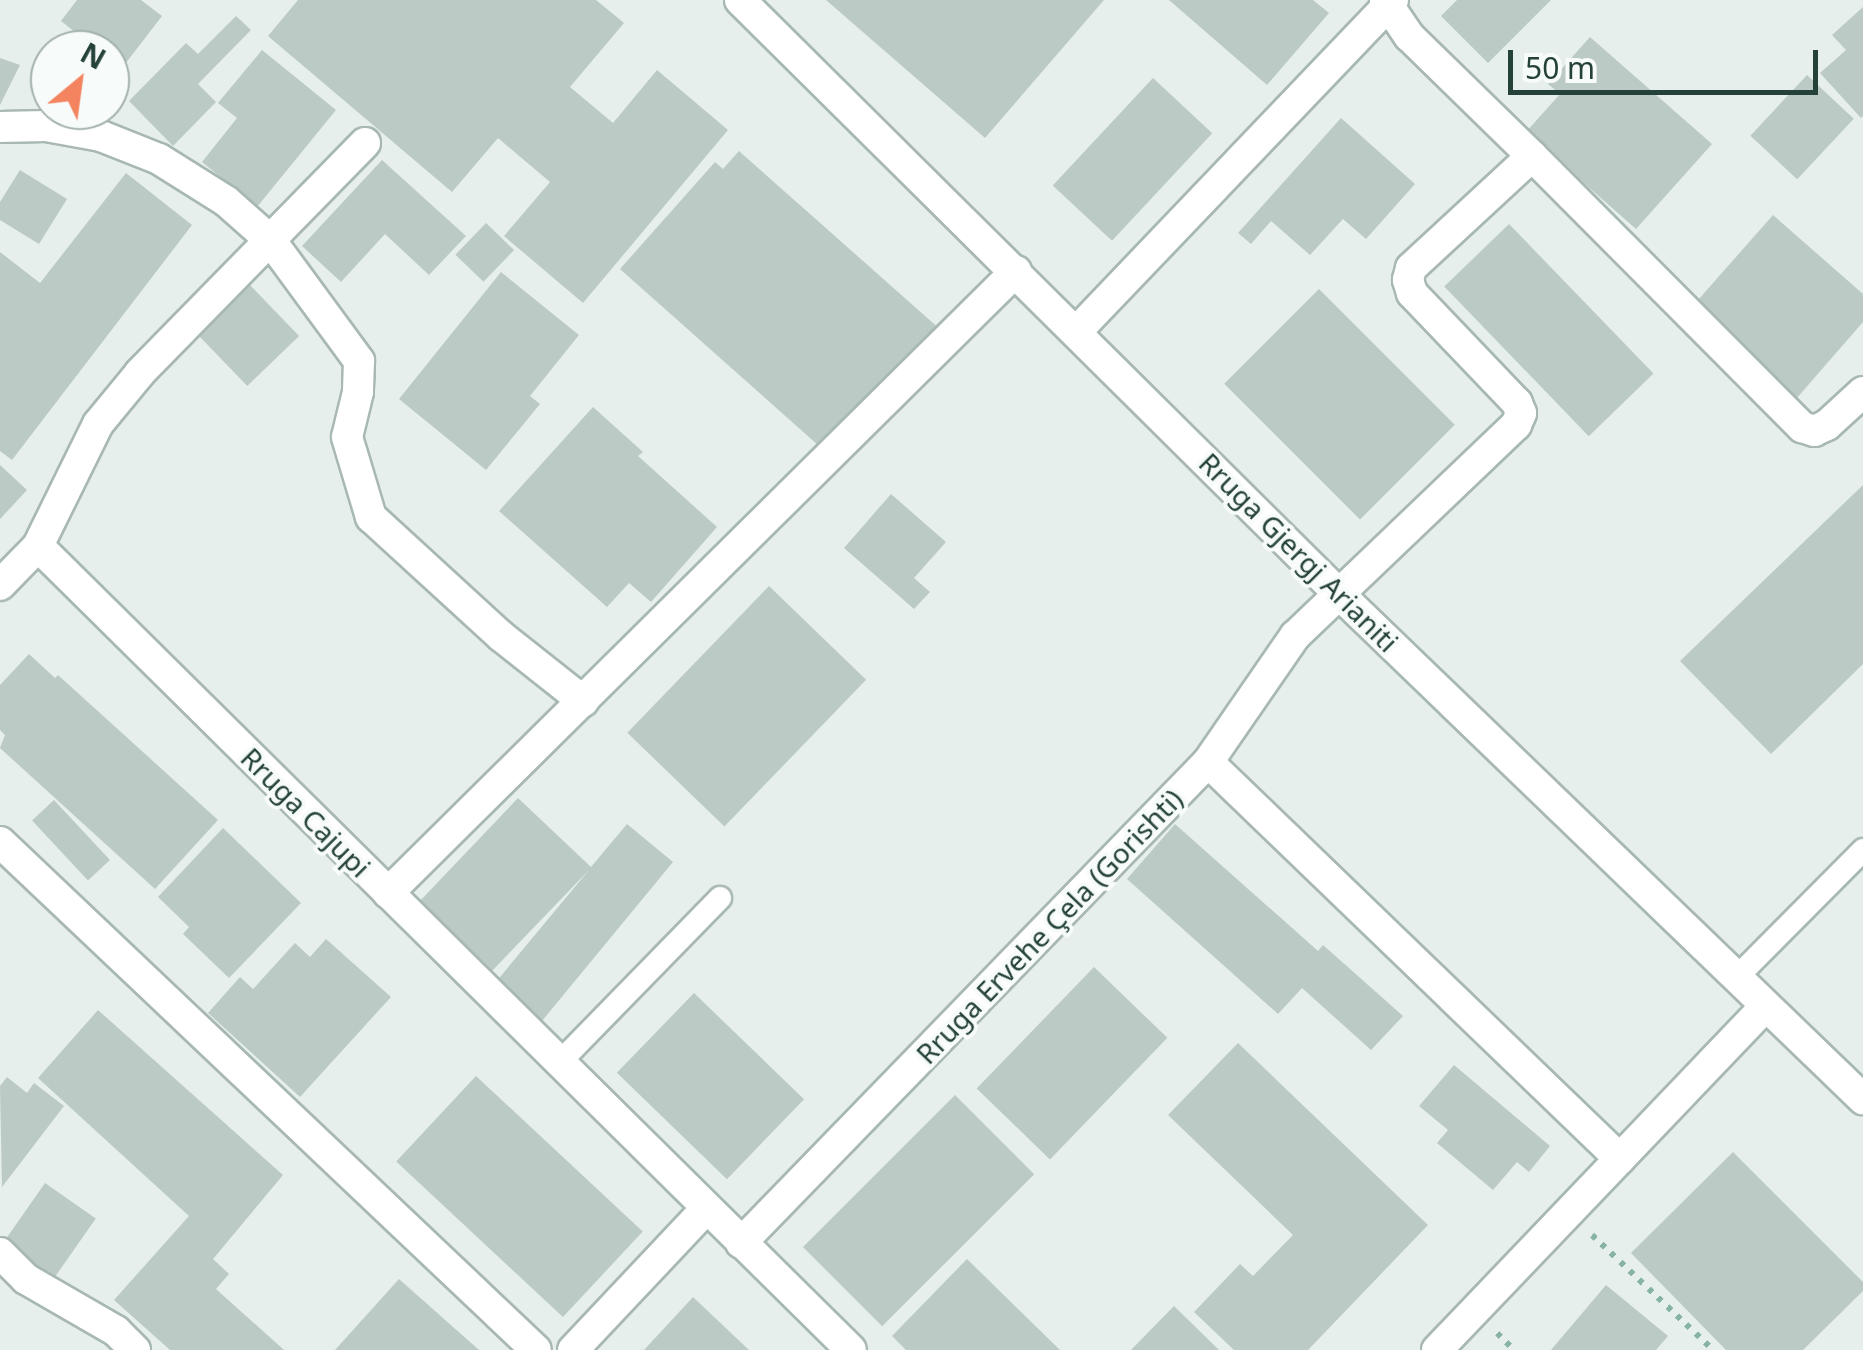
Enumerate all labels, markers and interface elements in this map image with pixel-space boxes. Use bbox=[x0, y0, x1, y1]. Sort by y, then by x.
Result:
north arrow bbox=[30, 30, 130, 130]
scale bar bbox=[1513, 30, 1823, 92]
text: N bbox=[74, 33, 113, 78]
text: 50 m bbox=[1525, 47, 1595, 88]
street label: Rruga Gjergj Arianiti bbox=[1193, 446, 1405, 658]
street label: Rruga Cajupi bbox=[234, 740, 378, 884]
street label: Rruga Ervehe Çela (Gorishti) bbox=[909, 782, 1189, 1070]

